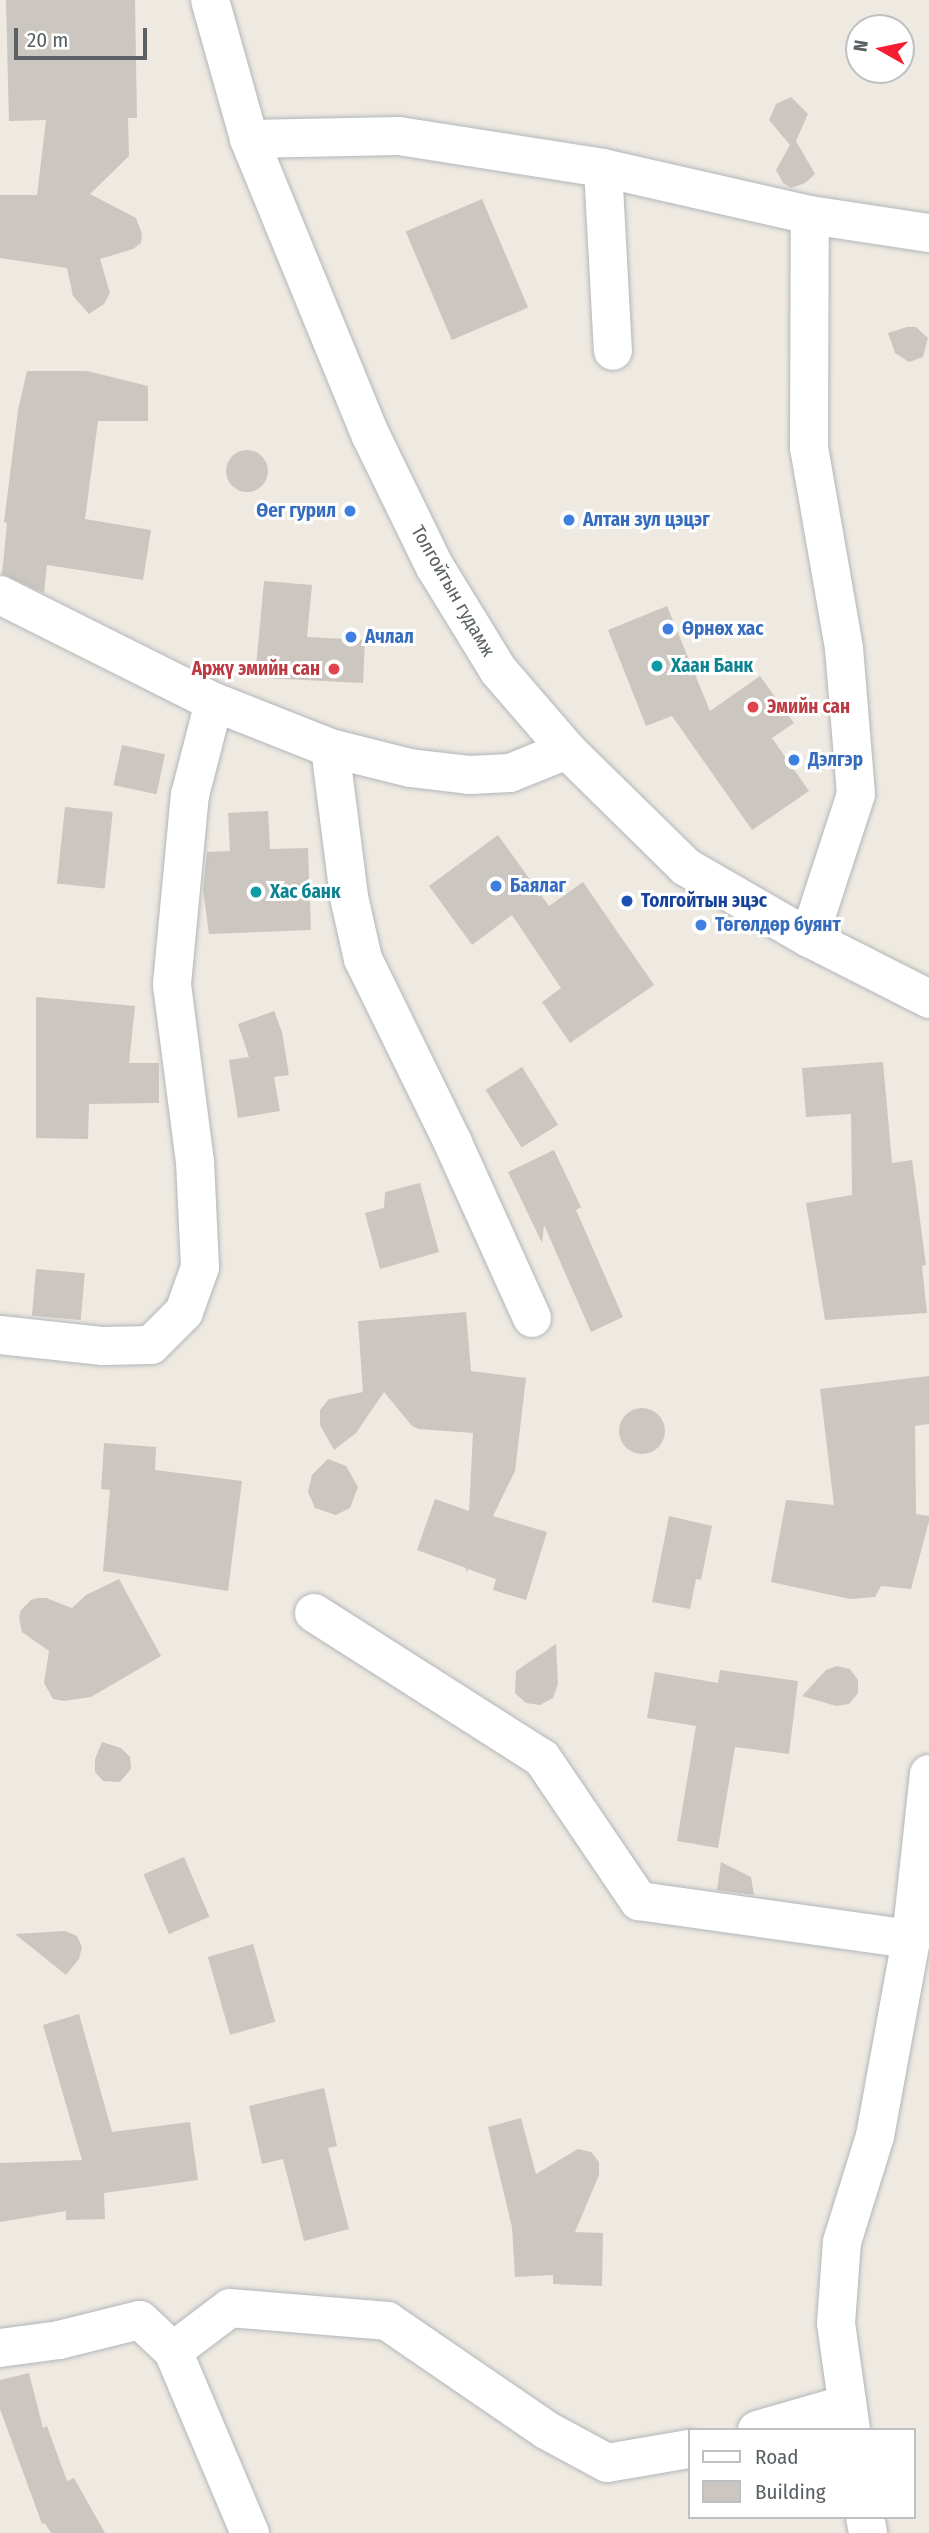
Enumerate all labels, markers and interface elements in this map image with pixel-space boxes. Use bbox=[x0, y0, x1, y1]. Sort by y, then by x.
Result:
scale bar bbox=[18, 14, 150, 58]
north arrow bbox=[845, 14, 915, 84]
text: 20 m bbox=[27, 27, 68, 53]
text: N bbox=[848, 39, 873, 53]
place label: Өег гурил bbox=[256, 500, 336, 522]
marker: Өег гурил bbox=[342, 503, 358, 519]
place label: Алтан зул цэцэг bbox=[583, 509, 710, 531]
marker: Алтан зул цэцэг bbox=[561, 512, 577, 528]
street label: Толгойтын гудамж bbox=[406, 521, 500, 661]
place label: Өрнөх хас bbox=[682, 618, 763, 640]
marker: Өрнөх хас bbox=[660, 621, 676, 637]
place label: Ачлал bbox=[365, 626, 414, 648]
marker: Ачлал bbox=[343, 629, 359, 645]
place label: Хаан Банк bbox=[671, 655, 753, 677]
place label: Аржү эмийн сан bbox=[192, 658, 320, 680]
marker: Хаан Банк bbox=[649, 658, 665, 674]
marker: Аржү эмийн сан bbox=[326, 661, 342, 677]
place label: Эмийн сан bbox=[767, 696, 850, 718]
marker: Эмийн сан bbox=[745, 699, 761, 715]
place label: Дэлгэр bbox=[808, 749, 863, 771]
marker: Дэлгэр bbox=[786, 752, 802, 768]
place label: Баялаг bbox=[510, 875, 566, 897]
marker: Баялаг bbox=[488, 878, 504, 894]
place label: Хас банк bbox=[270, 881, 340, 903]
marker: Хас банк bbox=[248, 884, 264, 900]
place label: Толгойтын эцэс bbox=[641, 890, 767, 912]
marker: Толгойтын эцэс bbox=[619, 893, 635, 909]
place label: Төгөлдөр буянт bbox=[715, 914, 841, 936]
marker: Төгөлдөр буянт bbox=[693, 917, 709, 933]
legend bbox=[688, 2428, 915, 2519]
text: Road bbox=[755, 2444, 799, 2470]
text: Building bbox=[755, 2479, 826, 2505]

